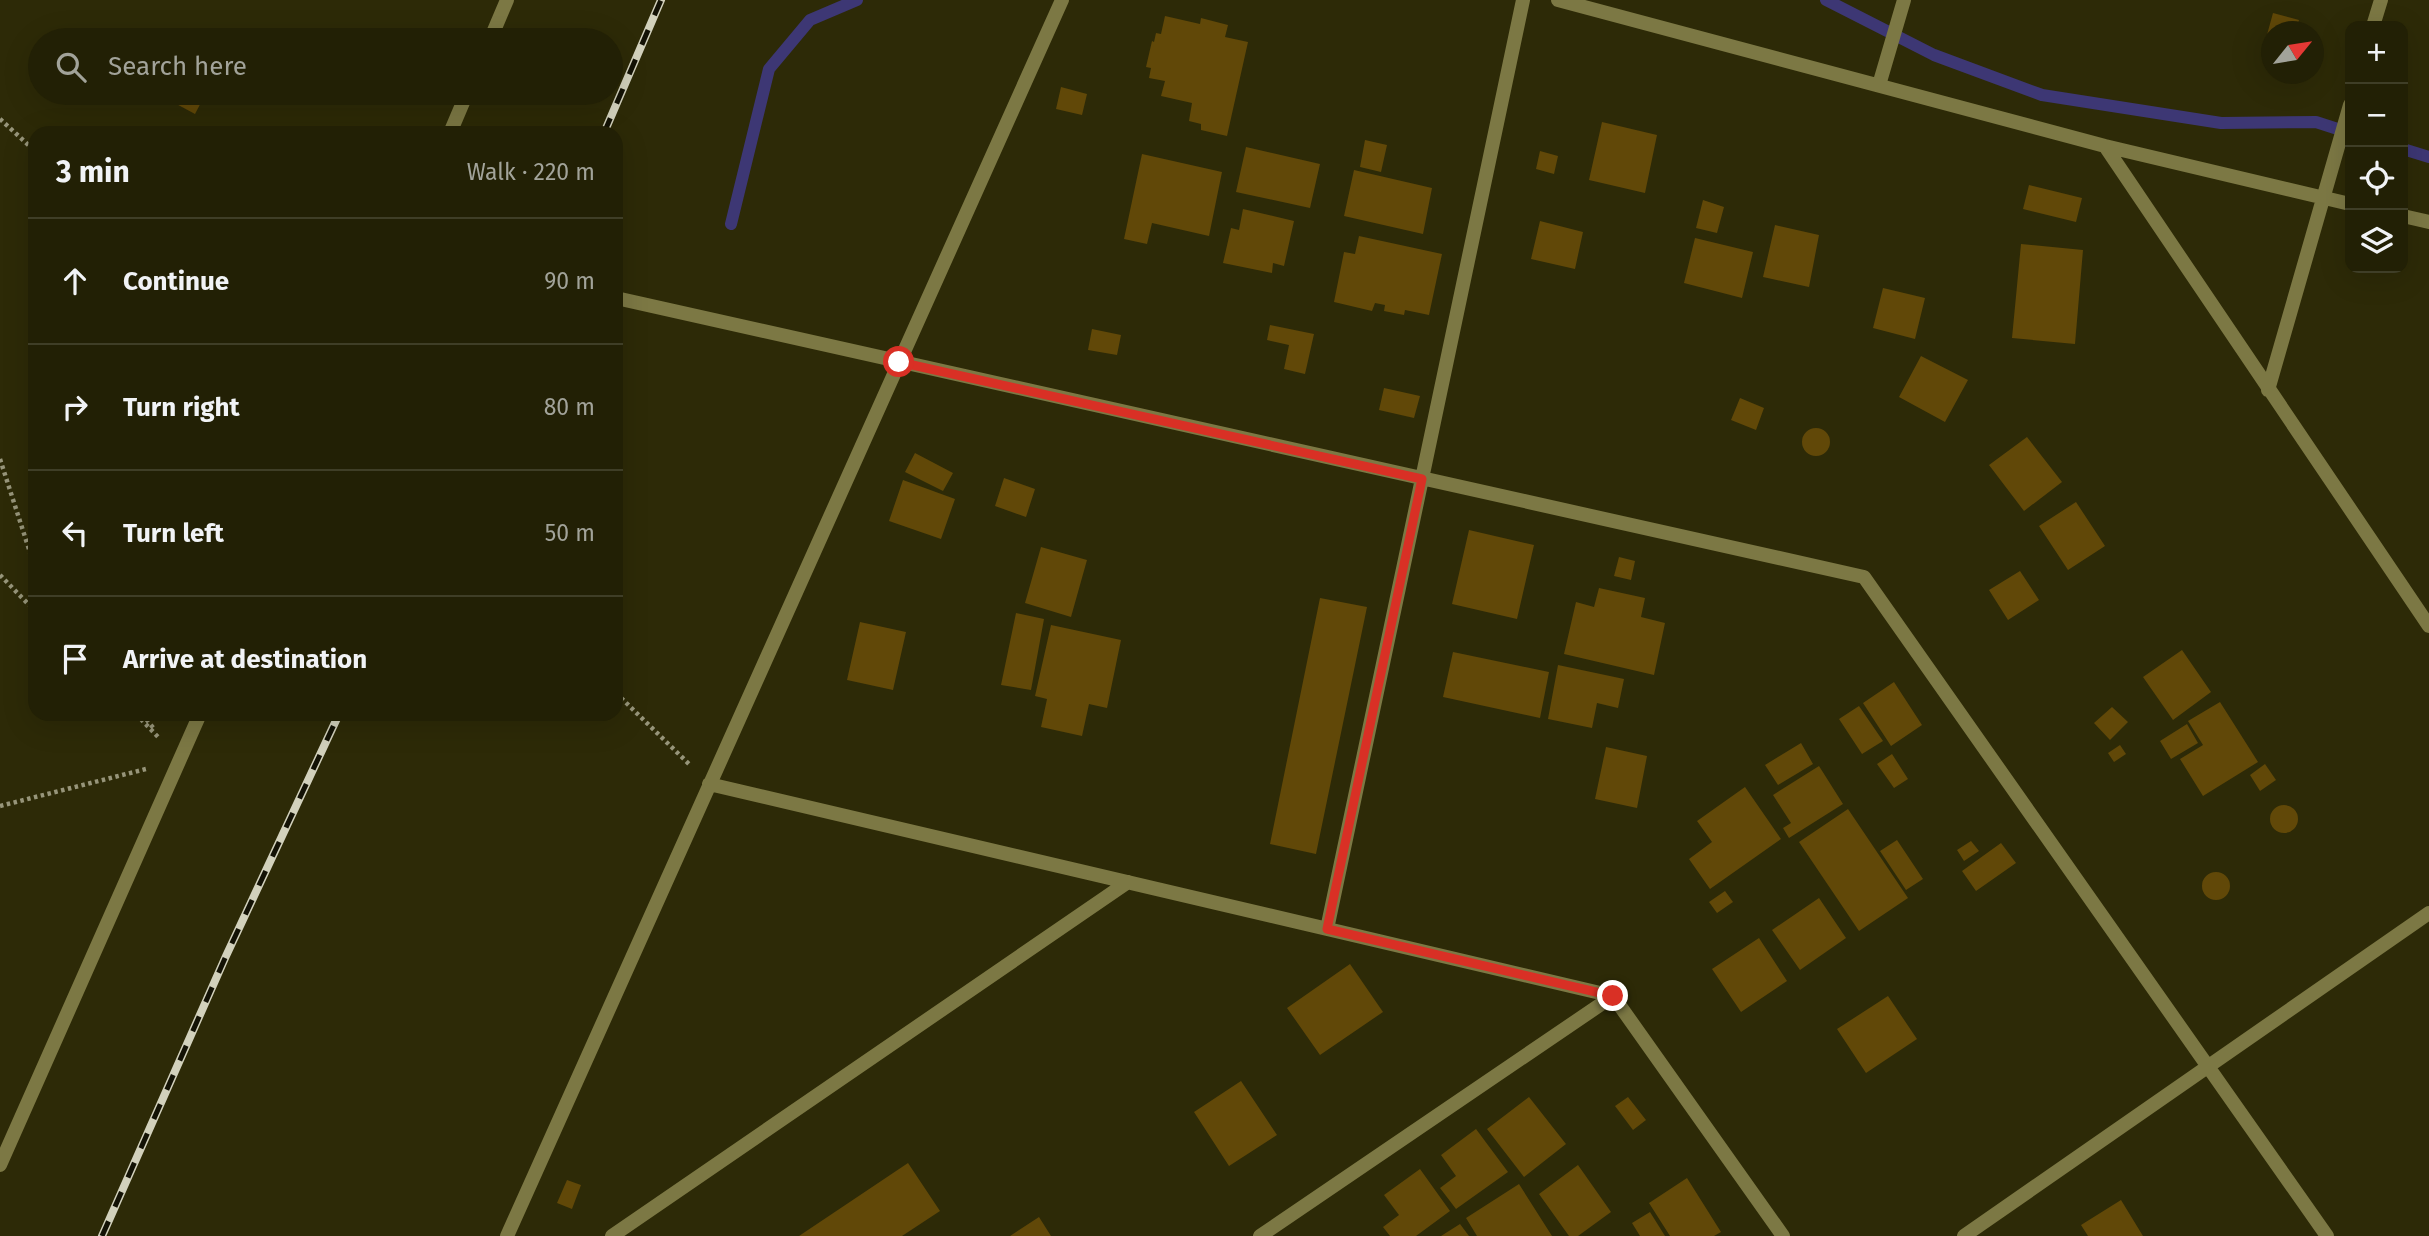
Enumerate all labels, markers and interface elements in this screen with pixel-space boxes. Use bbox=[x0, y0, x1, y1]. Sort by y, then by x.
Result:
north arrow bbox=[2261, 21, 2324, 84]
map controls bbox=[2345, 21, 2408, 273]
button: + bbox=[2345, 21, 2408, 84]
search box bbox=[28, 28, 623, 105]
icon: search bbox=[52, 48, 90, 86]
text: Search here bbox=[108, 51, 247, 82]
button: − bbox=[2345, 84, 2408, 147]
button: locate bbox=[2345, 147, 2408, 210]
text: 3 min bbox=[56, 154, 130, 190]
text: Walk · 220 m bbox=[467, 158, 595, 186]
button: layers bbox=[2345, 210, 2408, 273]
icon: ahead bbox=[56, 262, 94, 300]
text: Continue bbox=[123, 266, 229, 297]
text: 90 m bbox=[544, 267, 595, 295]
route start bbox=[883, 346, 914, 377]
icon: right bbox=[56, 388, 94, 426]
text: Turn right bbox=[123, 392, 240, 423]
text: 80 m bbox=[544, 393, 595, 421]
icon: left bbox=[56, 514, 94, 552]
text: Turn left bbox=[123, 518, 224, 549]
text: 50 m bbox=[545, 519, 595, 547]
icon: arrive bbox=[56, 640, 94, 678]
text: Arrive at destination bbox=[123, 644, 367, 675]
route end bbox=[1597, 980, 1628, 1011]

